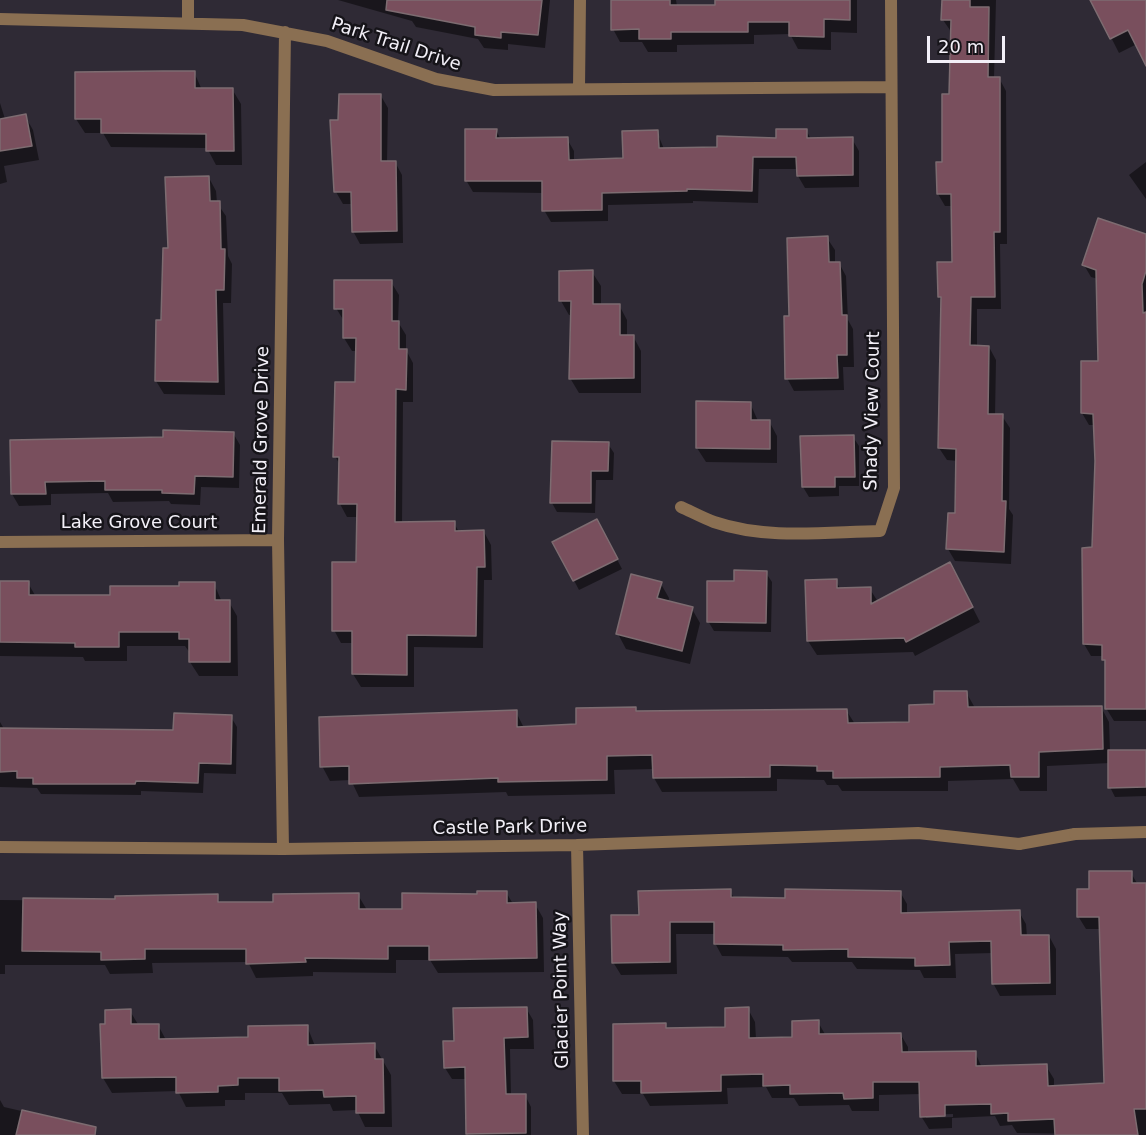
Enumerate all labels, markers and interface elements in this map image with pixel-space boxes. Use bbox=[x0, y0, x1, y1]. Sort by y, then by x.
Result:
street label: Park Trail Drive bbox=[328, 14, 464, 76]
scale bar bbox=[930, 24, 1008, 62]
text: 20 m bbox=[938, 36, 984, 57]
street label: Shady View Court bbox=[861, 331, 885, 491]
street label: Emerald Grove Drive bbox=[250, 346, 274, 534]
street label: Lake Grove Court bbox=[61, 512, 217, 534]
street label: Castle Park Drive bbox=[433, 816, 587, 840]
street label: Glacier Point Way bbox=[550, 911, 574, 1069]

